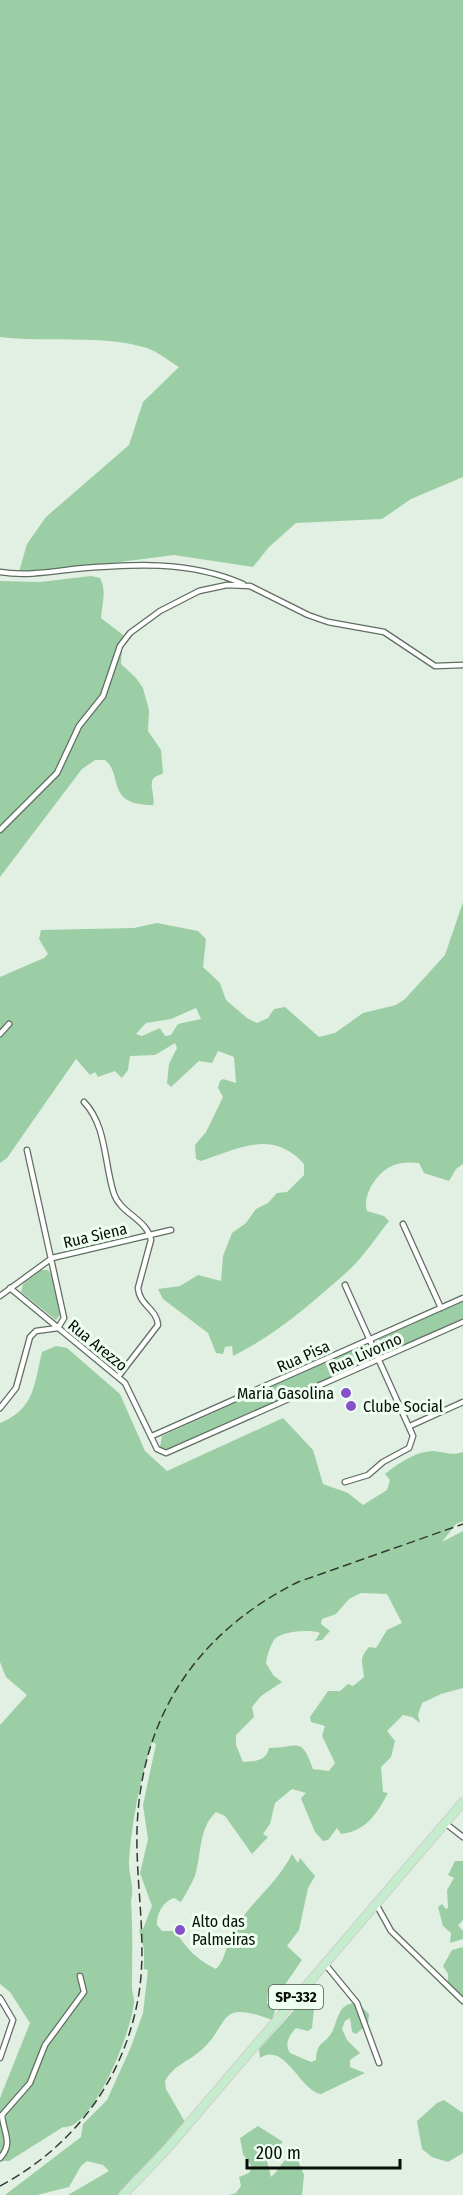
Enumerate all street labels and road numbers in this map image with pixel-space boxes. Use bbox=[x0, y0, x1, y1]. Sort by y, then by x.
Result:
street label: Rua Siena bbox=[61, 1219, 129, 1252]
street label: Rua Arezzo bbox=[64, 1316, 131, 1375]
street label: Rua Livorno bbox=[326, 1329, 405, 1378]
street label: Rua Pisa bbox=[274, 1336, 333, 1376]
road number: SP-332 bbox=[269, 1985, 323, 2009]

